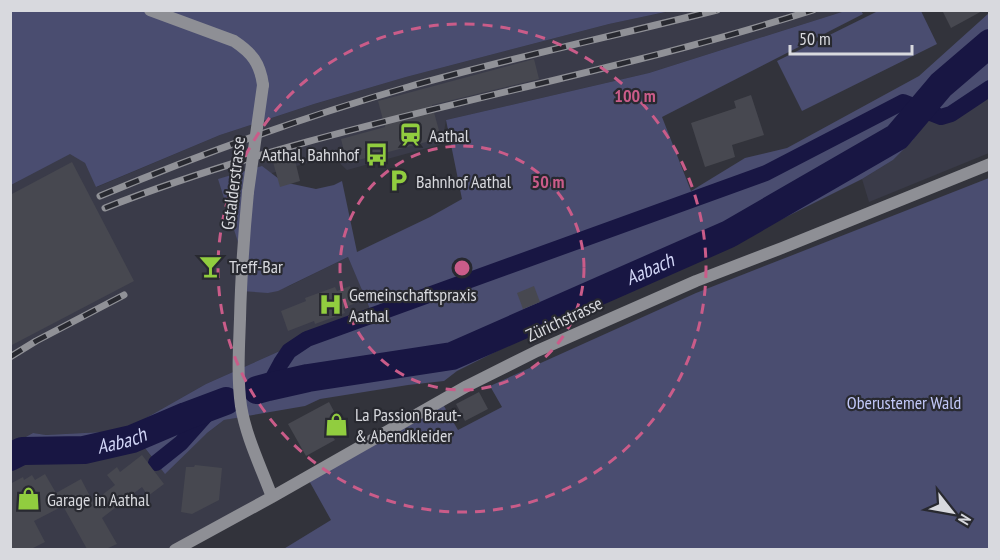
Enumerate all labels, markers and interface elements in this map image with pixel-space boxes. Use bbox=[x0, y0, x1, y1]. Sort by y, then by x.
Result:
scale bar bbox=[790, 18, 912, 56]
text: 50 m bbox=[799, 27, 831, 50]
text: 100 m bbox=[614, 84, 656, 107]
station icon: Aathal bbox=[398, 122, 424, 148]
place label: Aathal bbox=[429, 124, 470, 147]
street label: Gstalderstrasse bbox=[216, 135, 250, 231]
bus stop icon: Aathal, Bahnhof bbox=[364, 141, 390, 167]
place label: Aathal, Bahnhof bbox=[261, 143, 360, 166]
parking icon: Bahnhof Aathal bbox=[385, 168, 411, 194]
place label: Bahnhof Aathal bbox=[416, 170, 512, 193]
text: 50 m bbox=[532, 170, 564, 193]
water label: Aabach bbox=[621, 246, 679, 291]
bar icon: Treff-Bar bbox=[198, 253, 224, 279]
place label: Treff-Bar bbox=[229, 255, 283, 278]
centre of rings bbox=[452, 258, 472, 278]
place label: Gemeinschaftspraxis Aathal bbox=[349, 283, 477, 327]
hospital icon: Gemeinschaftspraxis Aathal bbox=[318, 291, 344, 317]
street label: Zürichstrasse bbox=[522, 291, 606, 347]
park label: Oberustemer Wald bbox=[847, 391, 961, 414]
place label: La Passion Braut- & Abendkleider bbox=[355, 403, 462, 447]
shop icon: La Passion Braut- & Abendkleider bbox=[324, 411, 350, 437]
water label: Aabach bbox=[94, 421, 151, 460]
north arrow bbox=[922, 482, 982, 542]
shop icon: Garage in Aathal bbox=[16, 486, 42, 512]
place label: Garage in Aathal bbox=[47, 488, 150, 511]
text: N bbox=[954, 511, 976, 529]

